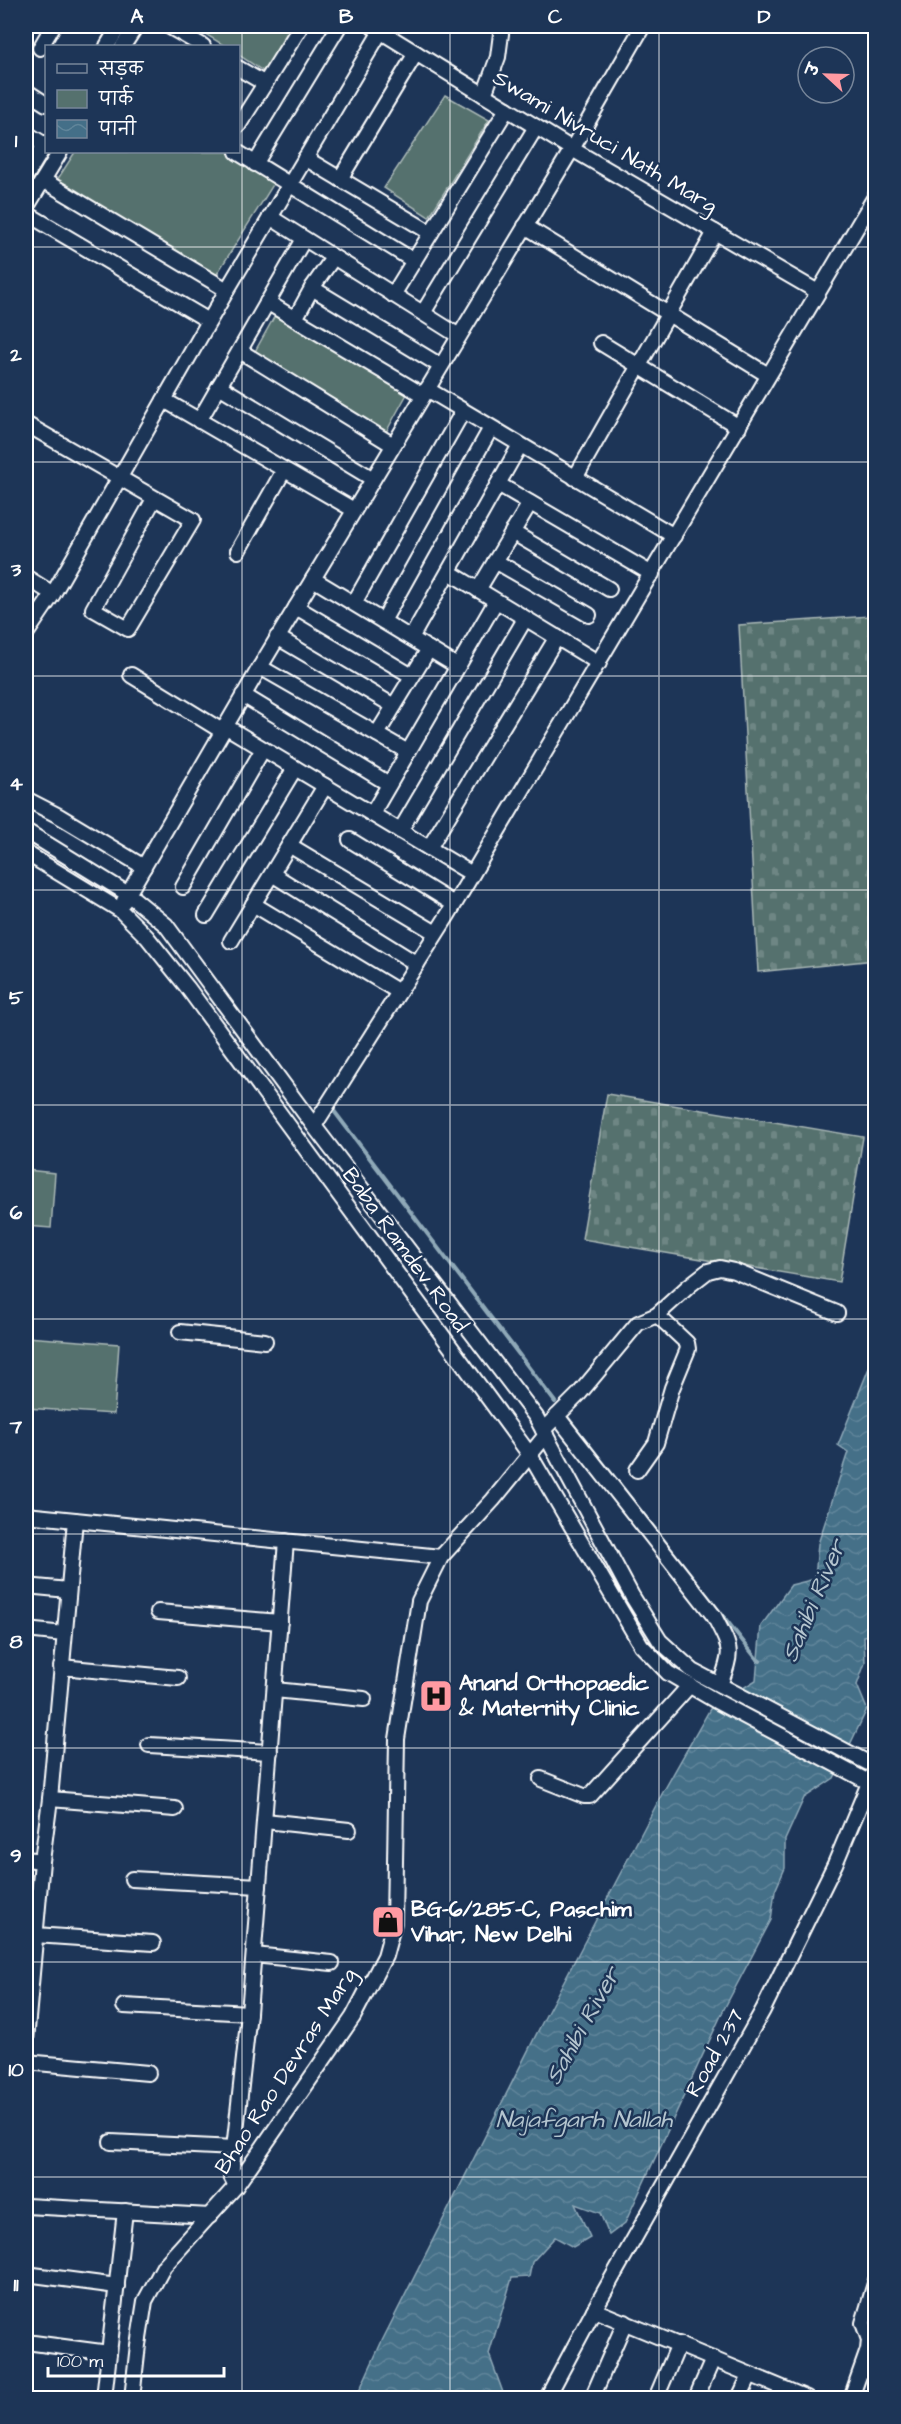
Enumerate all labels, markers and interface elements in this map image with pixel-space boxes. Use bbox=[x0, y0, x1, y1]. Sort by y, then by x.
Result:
text: A bbox=[131, 3, 144, 31]
text: B bbox=[339, 3, 354, 31]
text: C bbox=[548, 3, 563, 31]
text: D bbox=[758, 3, 771, 31]
legend bbox=[45, 45, 240, 153]
north arrow bbox=[796, 45, 856, 105]
text: सड़क bbox=[98, 57, 144, 82]
text: उ bbox=[800, 59, 826, 81]
street label: Swami Nivruci Nath Marg bbox=[486, 63, 723, 222]
text: पार्क bbox=[98, 85, 134, 112]
text: पानी bbox=[98, 115, 137, 142]
text: 1 bbox=[15, 127, 18, 155]
text: 2 bbox=[9, 341, 22, 369]
text: 3 bbox=[10, 556, 22, 584]
text: 4 bbox=[9, 770, 23, 798]
text: 5 bbox=[9, 984, 24, 1012]
street label: Baba Ramdev Road bbox=[335, 1161, 475, 1339]
text: 6 bbox=[10, 1199, 23, 1227]
text: 7 bbox=[9, 1413, 23, 1441]
water label: Sahibi River bbox=[773, 1532, 856, 1667]
text: 8 bbox=[10, 1628, 23, 1656]
place label: Anand Orthopaedic & Maternity Clinic bbox=[458, 1668, 649, 1726]
hospital icon: Anand Orthopaedic & Maternity Clinic bbox=[418, 1678, 454, 1714]
text: 9 bbox=[10, 1842, 22, 1870]
place label: BG-6/285-C, Paschim Vihar, New Delhi bbox=[410, 1894, 632, 1950]
shop icon: BG-6/285-C, Paschim Vihar, New Delhi bbox=[370, 1904, 406, 1940]
water label: Sahibi River bbox=[537, 1959, 631, 2091]
street label: Bhao Rao Devras Marg bbox=[207, 1962, 365, 2181]
street label: Road 237 bbox=[678, 2003, 752, 2103]
text: 10 bbox=[8, 2056, 24, 2084]
water label: Najafgarh Nallah bbox=[496, 2103, 673, 2138]
text: 11 bbox=[13, 2271, 19, 2299]
scale bar bbox=[48, 2340, 224, 2378]
text: 100 m bbox=[57, 2349, 103, 2374]

